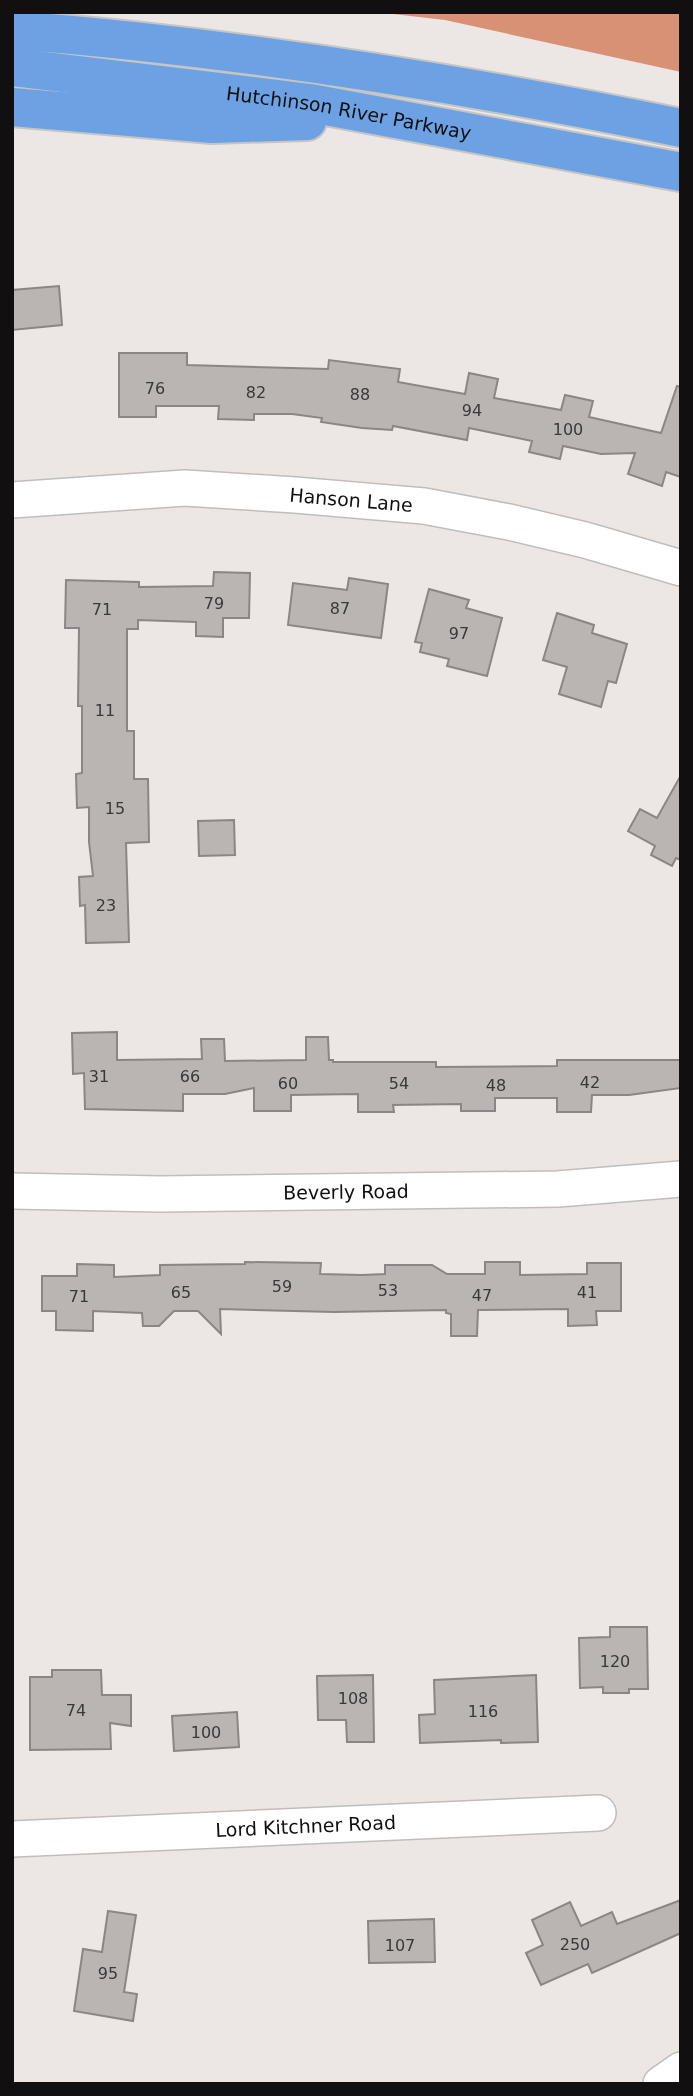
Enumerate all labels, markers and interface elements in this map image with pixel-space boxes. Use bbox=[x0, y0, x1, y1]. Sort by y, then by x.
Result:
street label: Hutchinson River Parkway bbox=[225, 82, 473, 144]
house number: 76 bbox=[145, 379, 165, 398]
house number: 82 bbox=[246, 383, 266, 402]
house number: 88 bbox=[350, 385, 370, 404]
house number: 94 bbox=[462, 401, 482, 420]
house number: 100 bbox=[553, 420, 583, 439]
street label: Hanson Lane bbox=[289, 484, 414, 516]
house number: 79 bbox=[204, 594, 224, 613]
house number: 87 bbox=[330, 599, 350, 618]
house number: 71 bbox=[92, 600, 112, 619]
house number: 97 bbox=[449, 624, 469, 643]
house number: 11 bbox=[95, 701, 115, 720]
house number: 15 bbox=[105, 799, 125, 818]
house number: 23 bbox=[96, 896, 116, 915]
house number: 31 bbox=[89, 1067, 109, 1086]
house number: 66 bbox=[180, 1067, 200, 1086]
house number: 42 bbox=[580, 1073, 600, 1092]
house number: 60 bbox=[278, 1074, 298, 1093]
house number: 54 bbox=[389, 1074, 409, 1093]
house number: 48 bbox=[486, 1076, 506, 1095]
street label: Beverly Road bbox=[283, 1180, 409, 1203]
house number: 59 bbox=[272, 1277, 292, 1296]
house number: 53 bbox=[378, 1281, 398, 1300]
house number: 65 bbox=[171, 1283, 191, 1302]
house number: 41 bbox=[577, 1283, 597, 1302]
house number: 47 bbox=[472, 1286, 492, 1305]
house number: 71 bbox=[69, 1287, 89, 1306]
house number: 120 bbox=[600, 1652, 630, 1671]
house number: 108 bbox=[338, 1689, 368, 1708]
house number: 74 bbox=[66, 1701, 86, 1720]
house number: 116 bbox=[468, 1702, 498, 1721]
house number: 100 bbox=[191, 1723, 221, 1742]
street label: Lord Kitchner Road bbox=[215, 1811, 396, 1841]
house number: 250 bbox=[560, 1935, 590, 1954]
house number: 107 bbox=[385, 1936, 415, 1955]
house number: 95 bbox=[98, 1964, 118, 1983]

